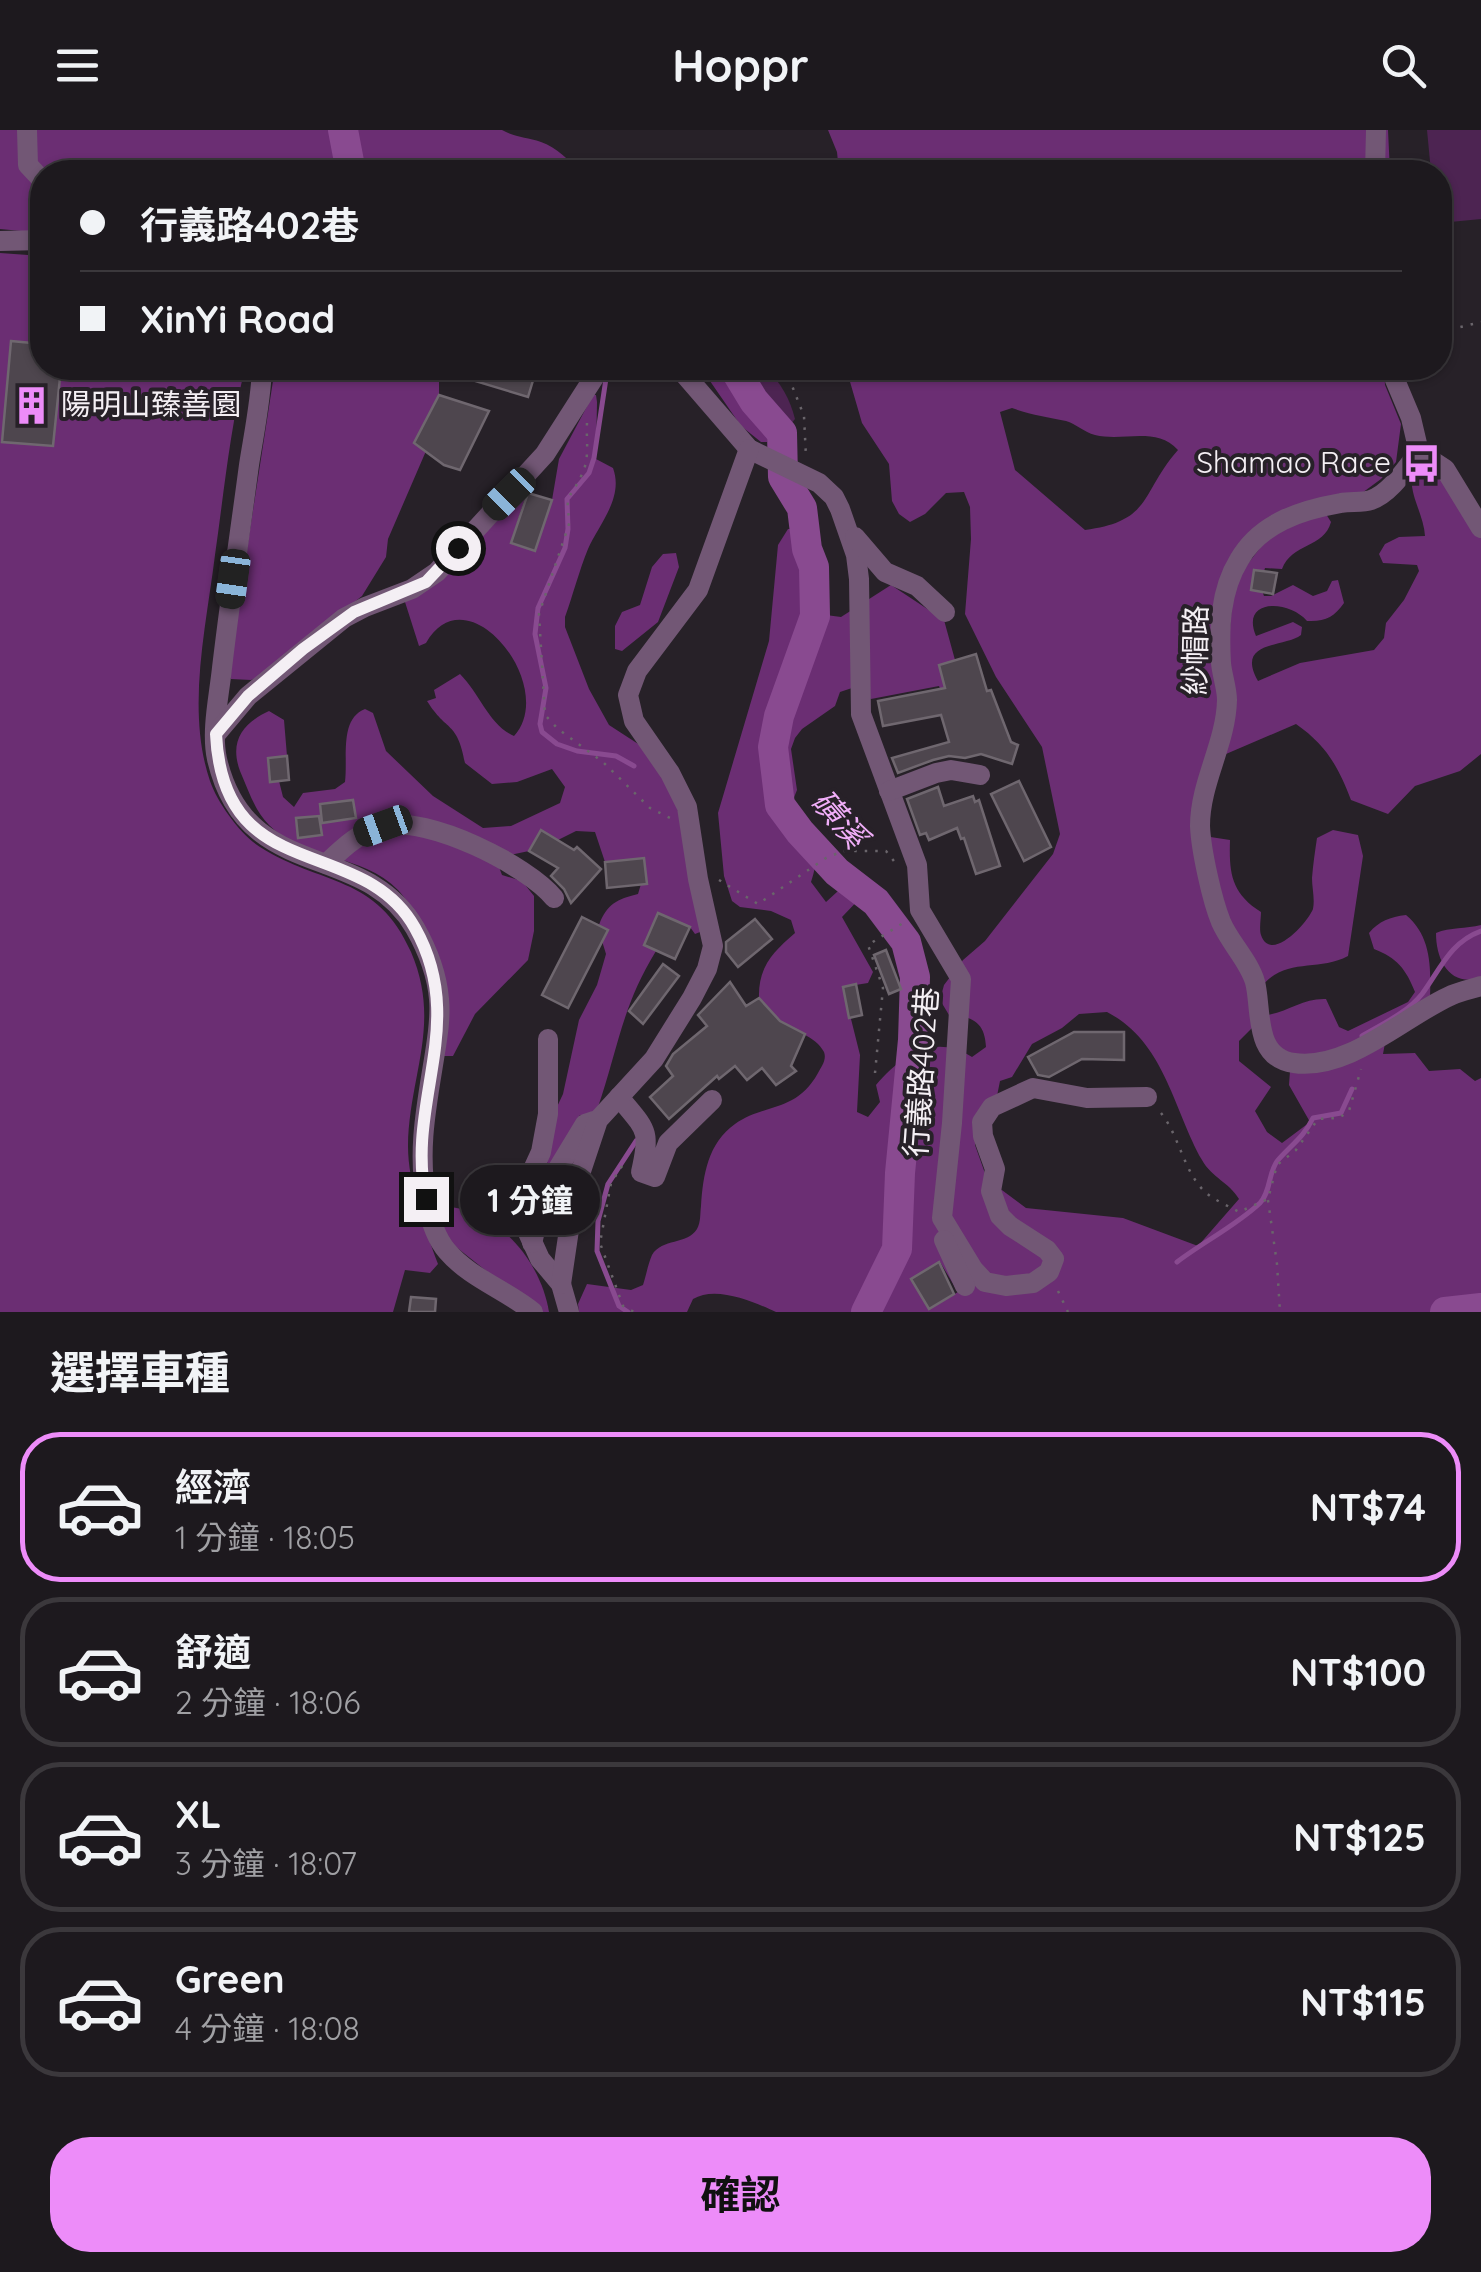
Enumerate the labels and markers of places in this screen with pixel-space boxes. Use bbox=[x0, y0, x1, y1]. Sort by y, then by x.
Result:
building icon: 陽明山臻善園 bbox=[10, 384, 52, 426]
place label: 陽明山臻善園 bbox=[61, 385, 241, 423]
bus stop icon: Shamao Race bbox=[1400, 442, 1442, 484]
place label: Shamao Race bbox=[1196, 443, 1391, 481]

